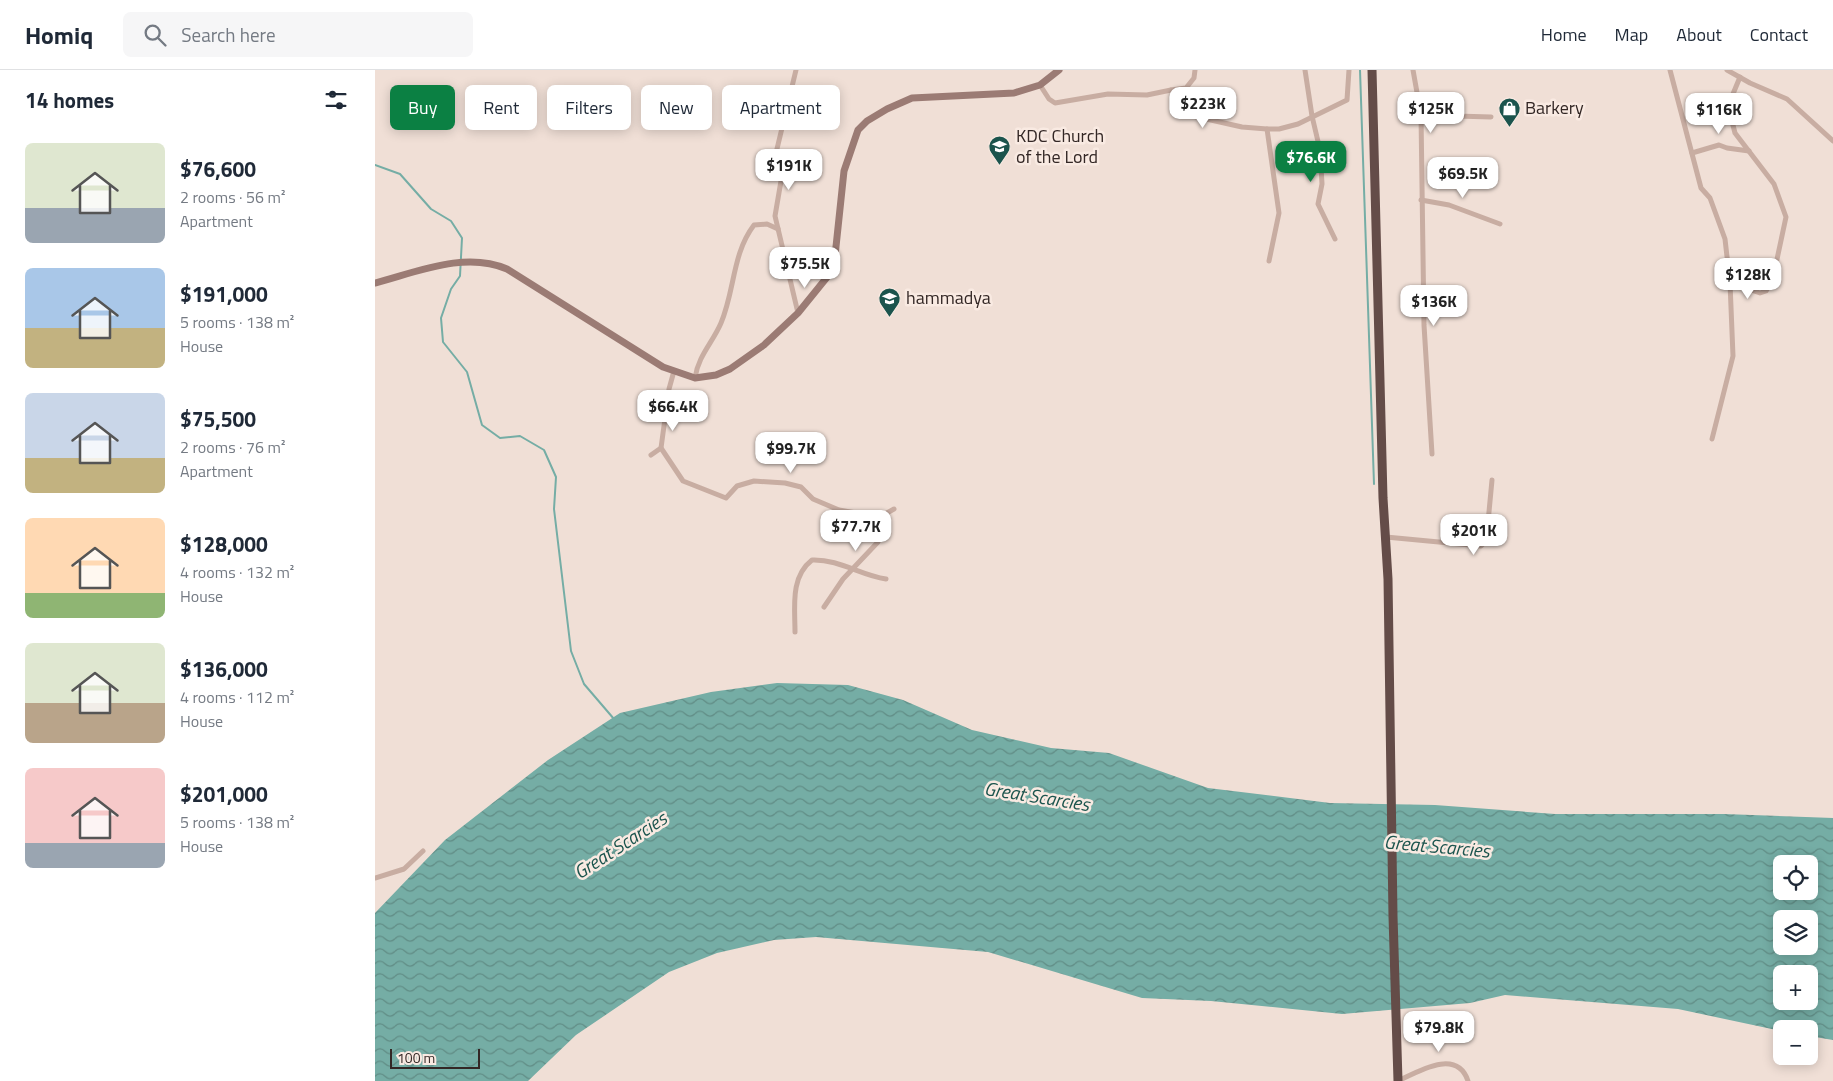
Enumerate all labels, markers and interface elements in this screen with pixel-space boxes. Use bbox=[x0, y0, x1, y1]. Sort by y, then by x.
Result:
search box bbox=[123, 12, 473, 57]
text: Homiq bbox=[25, 17, 93, 53]
text: Search here bbox=[181, 20, 275, 49]
icon: search bbox=[141, 21, 169, 49]
text: Home bbox=[1541, 21, 1587, 48]
text: Map bbox=[1615, 21, 1648, 48]
text: About bbox=[1676, 21, 1722, 48]
text: Contact bbox=[1750, 21, 1808, 48]
text: 14 homes bbox=[25, 84, 114, 116]
chip: Buy bbox=[390, 85, 455, 130]
chip: Rent bbox=[465, 85, 537, 130]
chip: Filters bbox=[547, 85, 631, 130]
chip: New bbox=[641, 85, 712, 130]
chip: Apartment bbox=[722, 85, 840, 130]
icon: filters bbox=[322, 86, 350, 114]
pin: $223K bbox=[1168, 87, 1238, 129]
text: $223K bbox=[1180, 91, 1226, 115]
pin: $125K bbox=[1396, 92, 1466, 134]
pin: $116K bbox=[1684, 92, 1754, 135]
place label: Barkery bbox=[1525, 94, 1584, 121]
text: $125K bbox=[1408, 96, 1454, 120]
shop icon: Barkery bbox=[1497, 96, 1521, 127]
text: $116K bbox=[1696, 97, 1742, 121]
place label: KDC Church of the Lord bbox=[1016, 122, 1104, 170]
school or university icon: KDC Church of the Lord bbox=[988, 134, 1012, 165]
pin: $76.6K bbox=[1270, 140, 1352, 183]
text: $76.6K bbox=[1286, 145, 1336, 169]
pin: $191K bbox=[754, 148, 824, 191]
text: $76,600 bbox=[180, 153, 256, 185]
text: $191K bbox=[766, 153, 812, 177]
pin: $69.5K bbox=[1422, 156, 1504, 199]
text: $69.5K bbox=[1438, 161, 1488, 185]
icon: home bbox=[65, 163, 125, 223]
text: 2 rooms · 56 m² bbox=[180, 185, 285, 209]
text: Apartment bbox=[180, 209, 253, 233]
pin: $75.5K bbox=[764, 246, 846, 289]
text: $75.5K bbox=[780, 251, 830, 275]
pin: $128K bbox=[1713, 258, 1783, 300]
text: $128K bbox=[1725, 262, 1771, 286]
text: $191,000 bbox=[180, 278, 268, 310]
place label: hammadya bbox=[906, 284, 991, 311]
pin: $136K bbox=[1399, 284, 1469, 327]
school or university icon: hammadya bbox=[878, 286, 902, 317]
icon: home bbox=[65, 288, 125, 348]
text: $136K bbox=[1411, 289, 1457, 313]
text: 5 rooms · 138 m² bbox=[180, 310, 294, 334]
text: House bbox=[180, 334, 223, 358]
pin: $66.4K bbox=[632, 390, 714, 432]
text: $66.4K bbox=[648, 394, 698, 418]
text: $75,500 bbox=[180, 403, 256, 435]
icon: home bbox=[65, 413, 125, 473]
pin: $99.7K bbox=[750, 432, 832, 474]
text: 2 rooms · 76 m² bbox=[180, 435, 285, 459]
text: $99.7K bbox=[766, 436, 816, 460]
text: Apartment bbox=[180, 459, 253, 483]
pin: $77.7K bbox=[815, 510, 897, 552]
text: $77.7K bbox=[831, 514, 881, 538]
pin: $201K bbox=[1439, 514, 1509, 556]
text: $201K bbox=[1451, 518, 1497, 542]
text: $128,000 bbox=[180, 528, 268, 560]
icon: home bbox=[65, 538, 125, 598]
text: 4 rooms · 132 m² bbox=[180, 560, 294, 584]
text: House bbox=[180, 584, 223, 608]
text: $136,000 bbox=[180, 653, 268, 685]
icon: home bbox=[65, 663, 125, 723]
text: 4 rooms · 112 m² bbox=[180, 685, 294, 709]
text: House bbox=[180, 709, 223, 733]
water label: Great Scarcies bbox=[982, 773, 1093, 818]
text: $201,000 bbox=[180, 778, 268, 810]
icon: home bbox=[65, 788, 125, 848]
water label: Great Scarcies bbox=[567, 803, 674, 886]
text: 5 rooms · 138 m² bbox=[180, 810, 294, 834]
water label: Great Scarcies bbox=[1383, 826, 1493, 865]
text: House bbox=[180, 834, 223, 858]
map controls bbox=[1773, 855, 1818, 1065]
button: locate bbox=[1773, 855, 1818, 900]
button: layers bbox=[1773, 910, 1818, 955]
button: + bbox=[1773, 965, 1818, 1010]
pin: $79.8K bbox=[1398, 1010, 1480, 1053]
text: $79.8K bbox=[1414, 1015, 1464, 1039]
button: − bbox=[1773, 1020, 1818, 1065]
scale bar bbox=[390, 1046, 480, 1069]
text: 100 m bbox=[397, 1047, 435, 1068]

